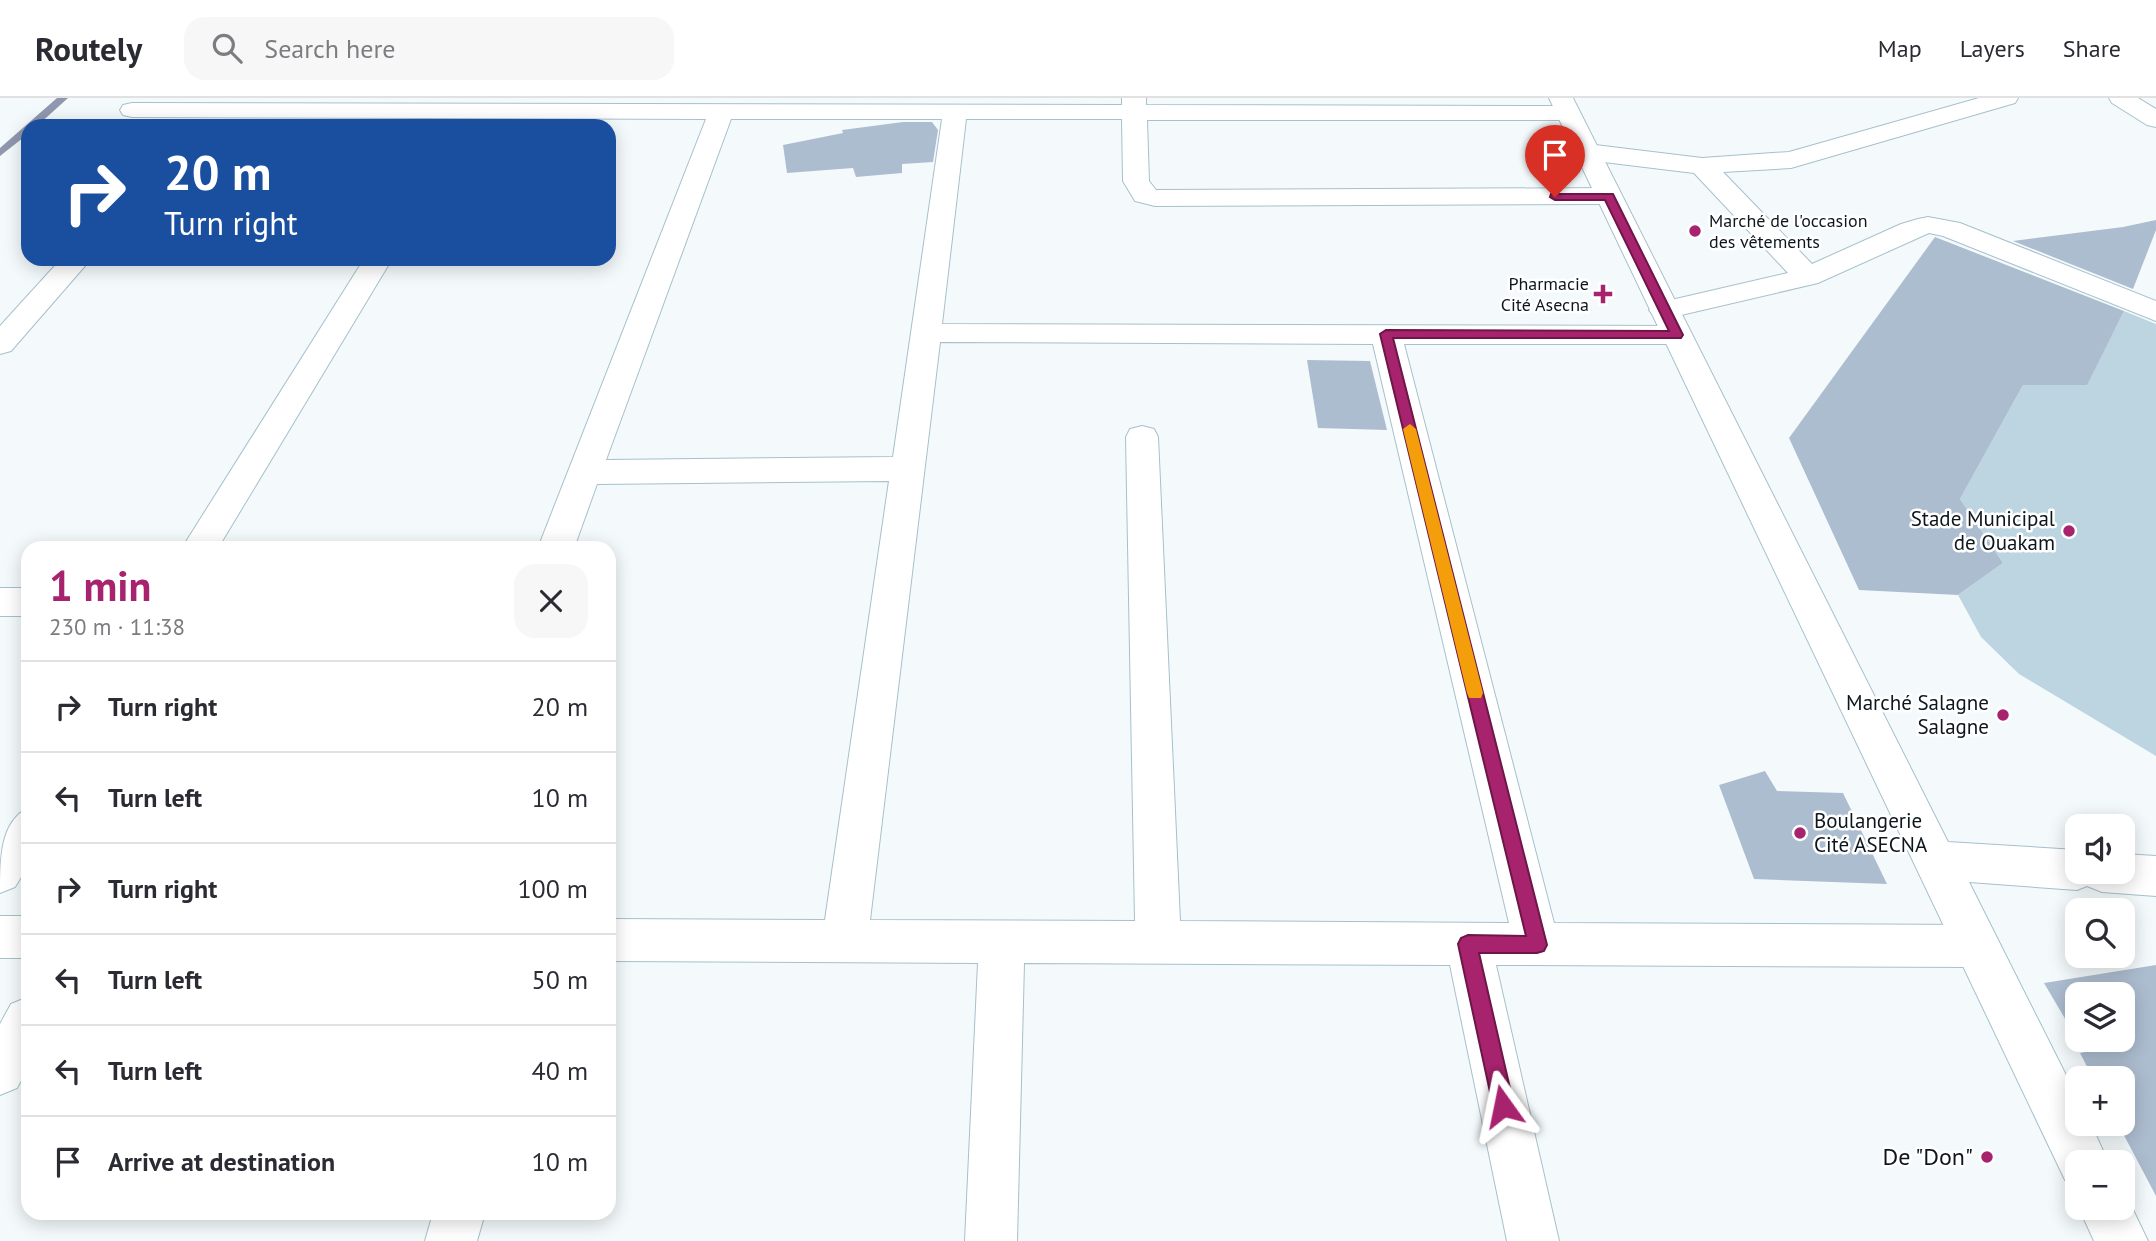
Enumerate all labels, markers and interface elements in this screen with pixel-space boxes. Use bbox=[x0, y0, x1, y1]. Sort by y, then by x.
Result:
search box bbox=[184, 17, 674, 80]
text: Routely bbox=[35, 27, 142, 70]
icon: search bbox=[208, 29, 246, 67]
text: Search here bbox=[264, 32, 395, 65]
text: Map bbox=[1878, 33, 1922, 64]
text: Layers bbox=[1960, 33, 2025, 64]
text: Share bbox=[2063, 33, 2121, 64]
pin bbox=[1525, 125, 1585, 197]
icon: arrive bbox=[1536, 136, 1574, 174]
text: 20 m bbox=[164, 140, 271, 204]
icon: right bbox=[49, 147, 140, 238]
text: Turn right bbox=[164, 202, 298, 244]
place label: Marché de l'occasion des vêtements bbox=[1709, 209, 1868, 253]
marker: Marché de l'occasion des vêtements bbox=[1687, 223, 1703, 239]
place label: Pharmacie Cité Asecna bbox=[1501, 272, 1589, 316]
marker: Pharmacie Cité Asecna bbox=[1595, 286, 1611, 302]
place label: Stade Municipal de Ouakam bbox=[1911, 505, 2055, 556]
marker: Stade Municipal de Ouakam bbox=[2061, 523, 2077, 539]
text: 1 min bbox=[49, 558, 151, 613]
button: close bbox=[514, 564, 588, 638]
text: 230 m · 11:38 bbox=[49, 612, 185, 641]
icon: right bbox=[49, 688, 87, 726]
place label: Marché Salagne Salagne bbox=[1846, 689, 1989, 740]
text: Turn right bbox=[108, 690, 217, 723]
text: 20 m bbox=[532, 690, 588, 723]
marker: Marché Salagne Salagne bbox=[1995, 707, 2011, 723]
icon: left bbox=[49, 779, 87, 817]
text: Turn left bbox=[108, 781, 202, 814]
text: 10 m bbox=[532, 781, 588, 814]
place label: Boulangerie Cité ASECNA bbox=[1814, 807, 1928, 858]
map controls bbox=[2065, 814, 2135, 1220]
button: sound bbox=[2065, 814, 2135, 884]
marker: Boulangerie Cité ASECNA bbox=[1792, 825, 1808, 841]
icon: right bbox=[49, 870, 87, 908]
text: Turn right bbox=[108, 872, 217, 905]
text: 100 m bbox=[517, 872, 588, 905]
button: search bbox=[2065, 898, 2135, 968]
icon: left bbox=[49, 961, 87, 999]
text: Turn left bbox=[108, 963, 202, 996]
text: 50 m bbox=[532, 963, 588, 996]
button: layers bbox=[2065, 982, 2135, 1052]
icon: left bbox=[49, 1052, 87, 1090]
text: Turn left bbox=[108, 1054, 202, 1087]
text: 40 m bbox=[532, 1054, 588, 1087]
button: + bbox=[2065, 1066, 2135, 1136]
position arrow bbox=[1466, 1069, 1540, 1143]
place label: De "Don" bbox=[1883, 1141, 1973, 1172]
icon: arrive bbox=[49, 1143, 87, 1181]
text: Arrive at destination bbox=[108, 1145, 335, 1178]
text: 10 m bbox=[532, 1145, 588, 1178]
marker: De "Don" bbox=[1979, 1149, 1995, 1165]
button: − bbox=[2065, 1150, 2135, 1220]

